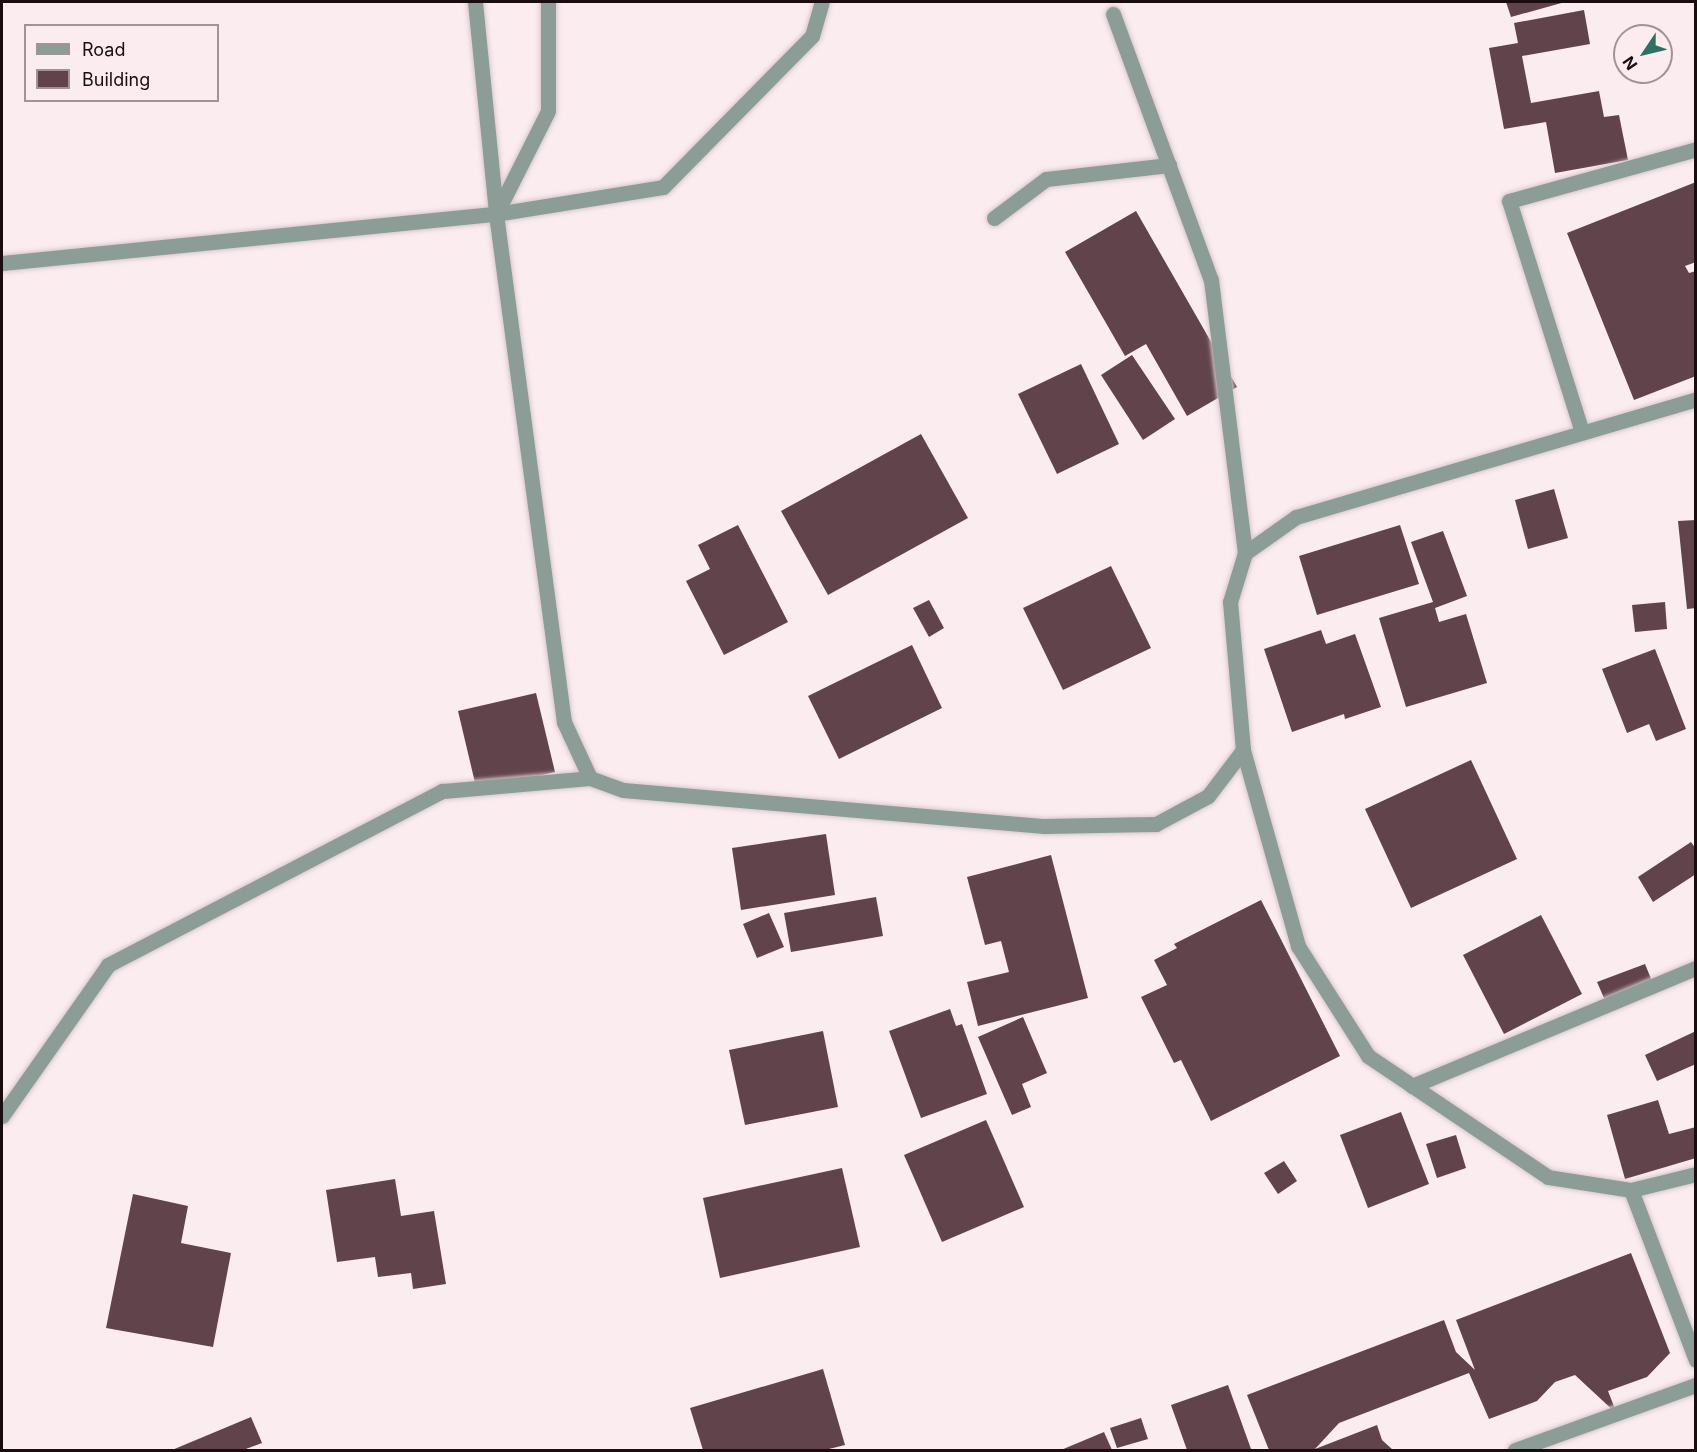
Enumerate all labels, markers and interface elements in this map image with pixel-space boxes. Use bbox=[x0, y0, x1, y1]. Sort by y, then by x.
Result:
legend bbox=[24, 24, 219, 102]
north arrow bbox=[1613, 24, 1673, 84]
text: Road bbox=[82, 39, 125, 60]
text: N bbox=[1618, 52, 1642, 74]
text: Building bbox=[82, 69, 150, 90]

